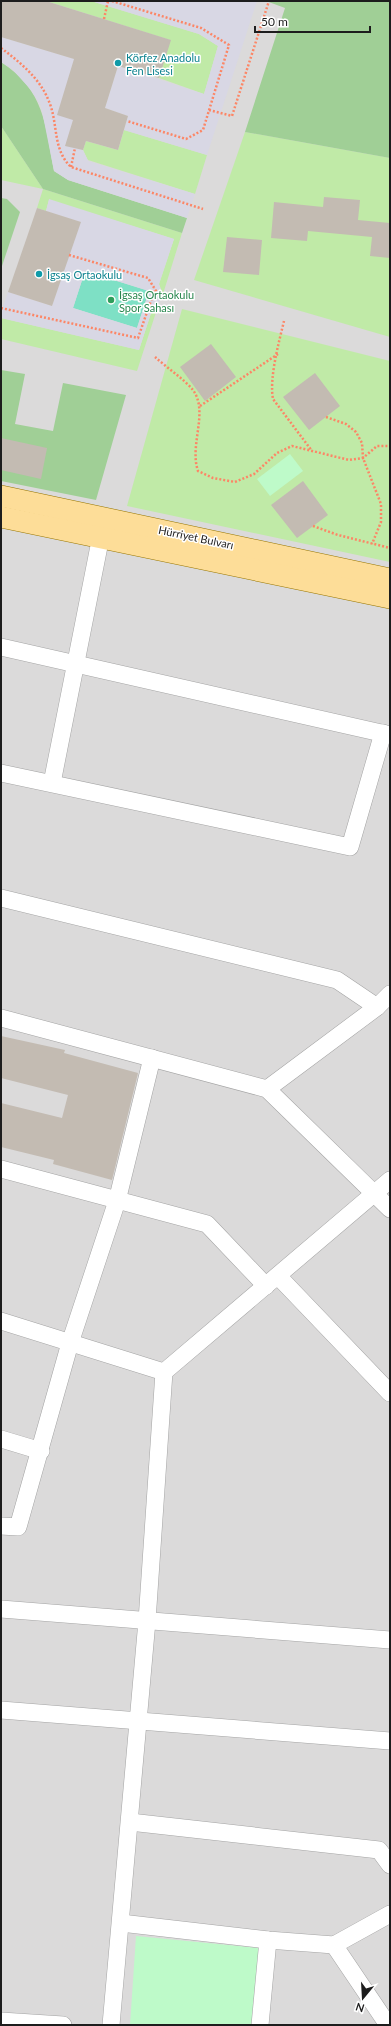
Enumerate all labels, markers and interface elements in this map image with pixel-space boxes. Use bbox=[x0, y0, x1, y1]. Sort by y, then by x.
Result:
scale bar bbox=[255, 8, 370, 34]
text: 50 m bbox=[261, 14, 288, 29]
place label: Körfez Anadolu Fen Lisesi bbox=[126, 51, 200, 77]
marker: Körfez Anadolu Fen Lisesi bbox=[113, 58, 123, 68]
place label: İgsaş Ortaokulu bbox=[47, 268, 122, 281]
marker: İgsaş Ortaokulu bbox=[34, 269, 44, 279]
place label: İgsaş Ortaokulu Spor Sahası bbox=[119, 288, 194, 314]
marker: İgsaş Ortaokulu Spor Sahası bbox=[106, 295, 116, 305]
street label: Hürriyet Bulvarı bbox=[157, 523, 235, 551]
north arrow bbox=[343, 1978, 383, 2018]
text: N bbox=[354, 2000, 366, 2015]

